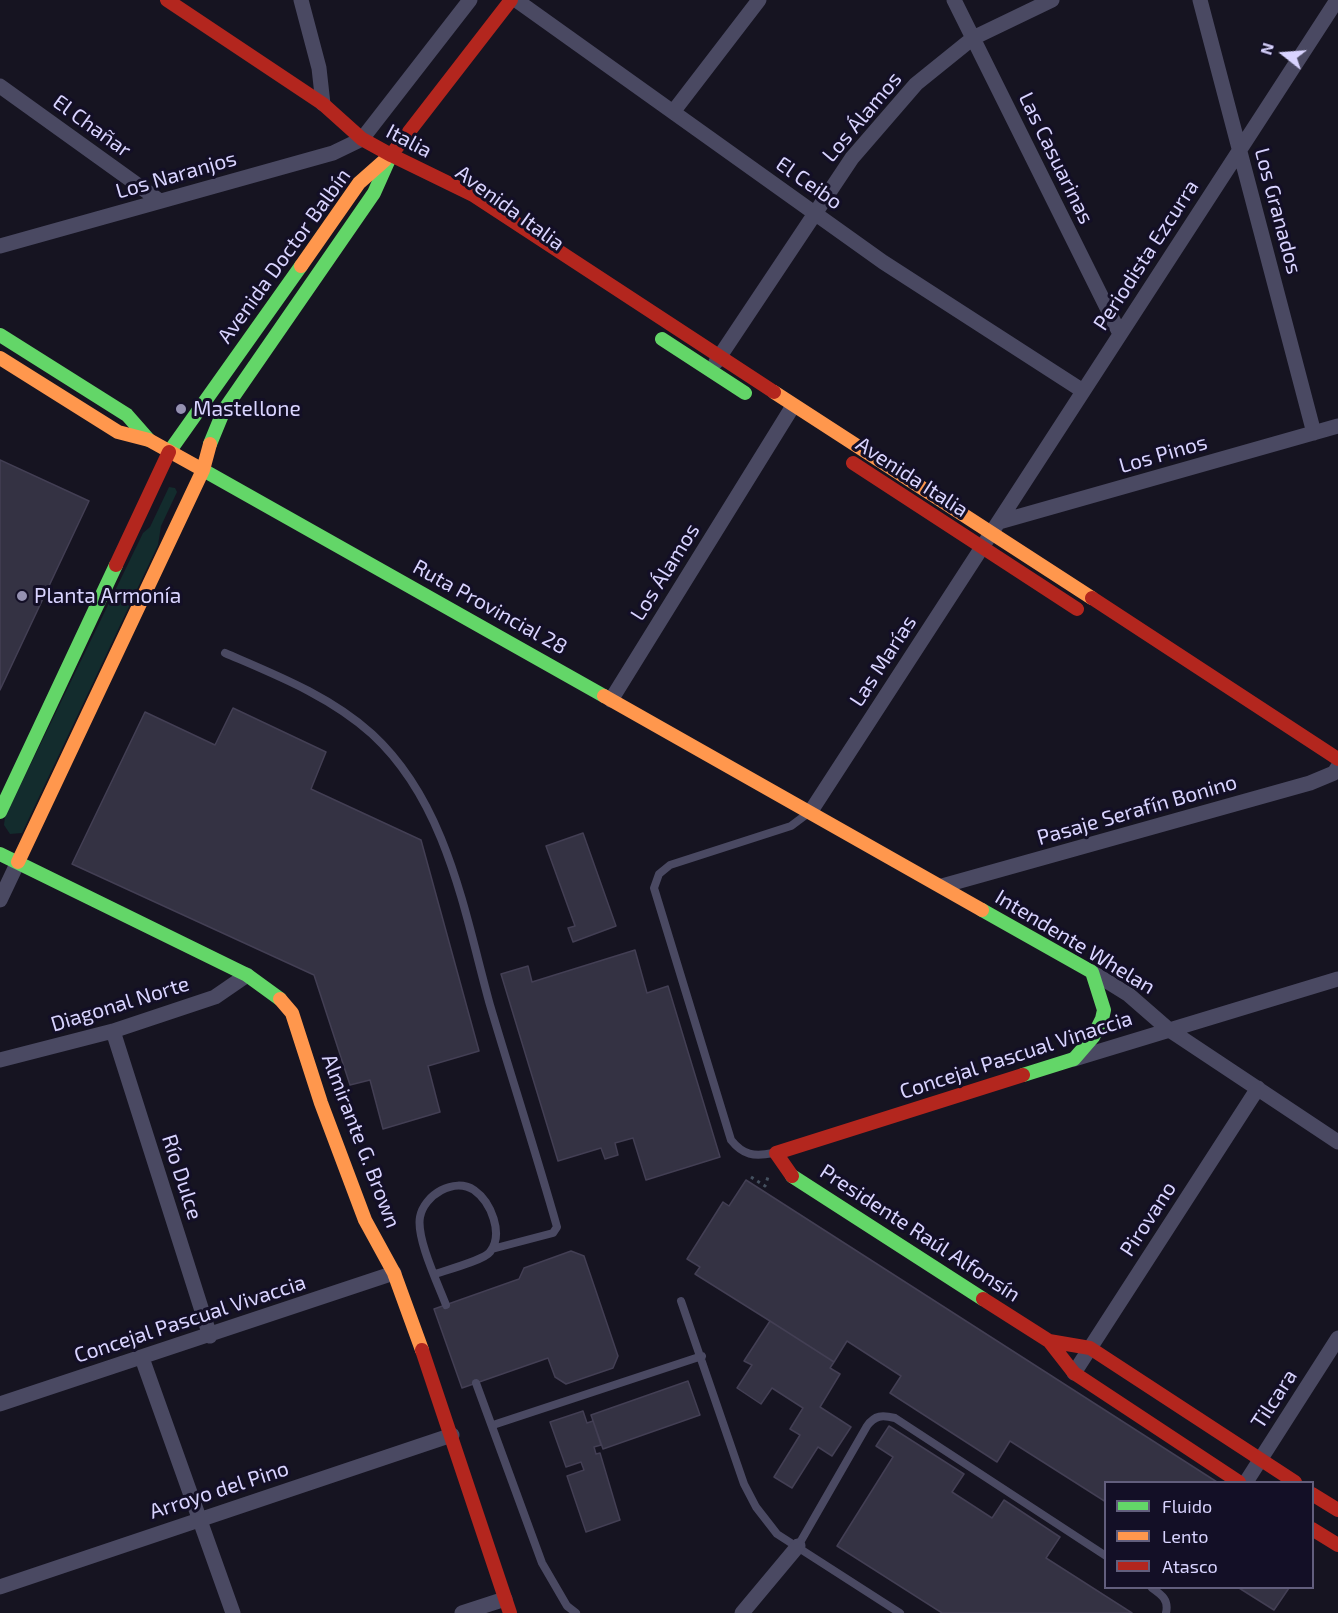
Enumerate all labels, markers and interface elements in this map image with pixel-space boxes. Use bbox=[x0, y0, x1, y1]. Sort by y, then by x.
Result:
north arrow bbox=[1254, 24, 1314, 84]
text: N bbox=[1256, 40, 1277, 57]
street label: Los Álamos bbox=[817, 67, 907, 167]
street label: Las Casuarinas bbox=[1013, 88, 1099, 228]
street label: El Chañar bbox=[48, 89, 136, 163]
street label: Italia bbox=[382, 119, 436, 163]
street label: Los Granados bbox=[1249, 145, 1307, 277]
street label: Los Naranjos bbox=[113, 146, 239, 204]
street label: El Ceibo bbox=[771, 151, 847, 215]
street label: Avenida Italia bbox=[451, 160, 569, 256]
street label: Avenida Doctor Balbín bbox=[212, 164, 356, 348]
street label: Periodista Ezcurra bbox=[1088, 175, 1204, 335]
place label: Mastellone bbox=[193, 396, 301, 422]
marker: Mastellone bbox=[174, 402, 188, 416]
street label: Los Pinos bbox=[1116, 429, 1210, 479]
street label: Avenida Italia bbox=[851, 431, 973, 523]
street label: Los Álamos bbox=[625, 519, 705, 625]
street label: Ruta Provincial 28 bbox=[408, 554, 572, 660]
place label: Planta Armonía bbox=[34, 583, 181, 609]
marker: Planta Armonía bbox=[15, 589, 29, 603]
street label: Las Marías bbox=[844, 611, 922, 711]
street label: Pasaje Serafín Bonino bbox=[1034, 769, 1240, 851]
street label: Intendente Whelan bbox=[991, 884, 1159, 1000]
street label: Diagonal Norte bbox=[48, 971, 192, 1037]
street label: Concejal Pascual Vinaccia bbox=[896, 1005, 1136, 1105]
street label: Almirante G. Brown bbox=[316, 1050, 406, 1232]
street label: Río Dulce bbox=[156, 1131, 208, 1223]
street label: Presidente Raúl Alfonsín bbox=[815, 1159, 1025, 1307]
street label: Pirovano bbox=[1114, 1177, 1182, 1261]
street label: Concejal Pascual Vivaccia bbox=[71, 1270, 309, 1368]
street label: Tilcara bbox=[1246, 1365, 1302, 1433]
street label: Arroyo del Pino bbox=[146, 1456, 292, 1524]
legend bbox=[1104, 1481, 1314, 1589]
text: Fluido bbox=[1162, 1495, 1212, 1517]
text: Lento bbox=[1162, 1525, 1208, 1547]
text: Atasco bbox=[1162, 1555, 1218, 1577]

